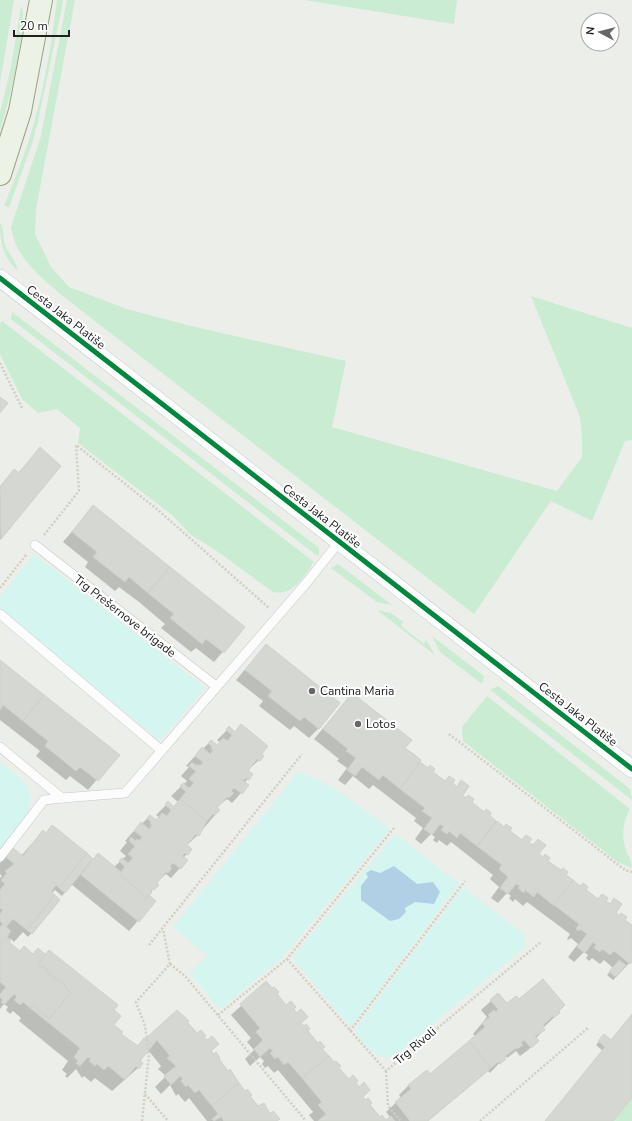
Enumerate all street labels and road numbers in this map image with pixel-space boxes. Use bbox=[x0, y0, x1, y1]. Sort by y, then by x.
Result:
street label: Cesta Jaka Platiše bbox=[23, 281, 109, 353]
street label: Cesta Jaka Platiše bbox=[279, 480, 365, 552]
street label: Trg Prešernove brigade bbox=[71, 571, 179, 661]
street label: Cesta Jaka Platiše bbox=[535, 678, 621, 750]
street label: Trg Rivoli bbox=[390, 1024, 440, 1068]

